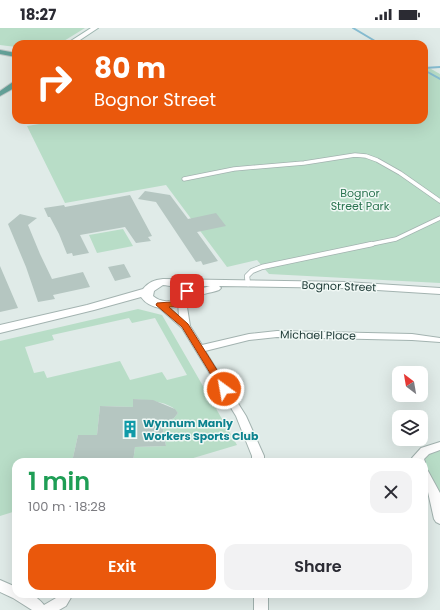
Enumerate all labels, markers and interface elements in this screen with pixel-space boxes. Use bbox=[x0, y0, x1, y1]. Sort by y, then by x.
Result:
text: 18:27 bbox=[20, 4, 56, 25]
text: 80 m bbox=[94, 49, 166, 88]
icon: right bbox=[28, 56, 80, 108]
text: Bognor Street bbox=[94, 87, 216, 112]
park label: Bognor Street Park bbox=[331, 185, 390, 214]
pin bbox=[170, 274, 204, 308]
street label: Bognor Street bbox=[301, 277, 377, 295]
icon: arrive bbox=[176, 280, 198, 302]
street label: Michael Place bbox=[280, 326, 356, 344]
north arrow bbox=[392, 366, 428, 402]
map controls bbox=[392, 366, 428, 446]
position arrow bbox=[203, 368, 245, 410]
button: layers bbox=[392, 410, 428, 446]
place label: Wynnum Manly Workers Sports Club bbox=[143, 415, 259, 444]
building icon: Wynnum Manly Workers Sports Club bbox=[120, 419, 140, 439]
text: 1 min bbox=[28, 465, 90, 498]
button: close bbox=[370, 471, 412, 513]
text: 100 m · 18:28 bbox=[28, 497, 106, 516]
button: Exit bbox=[28, 544, 216, 590]
button: Share bbox=[224, 544, 412, 590]

